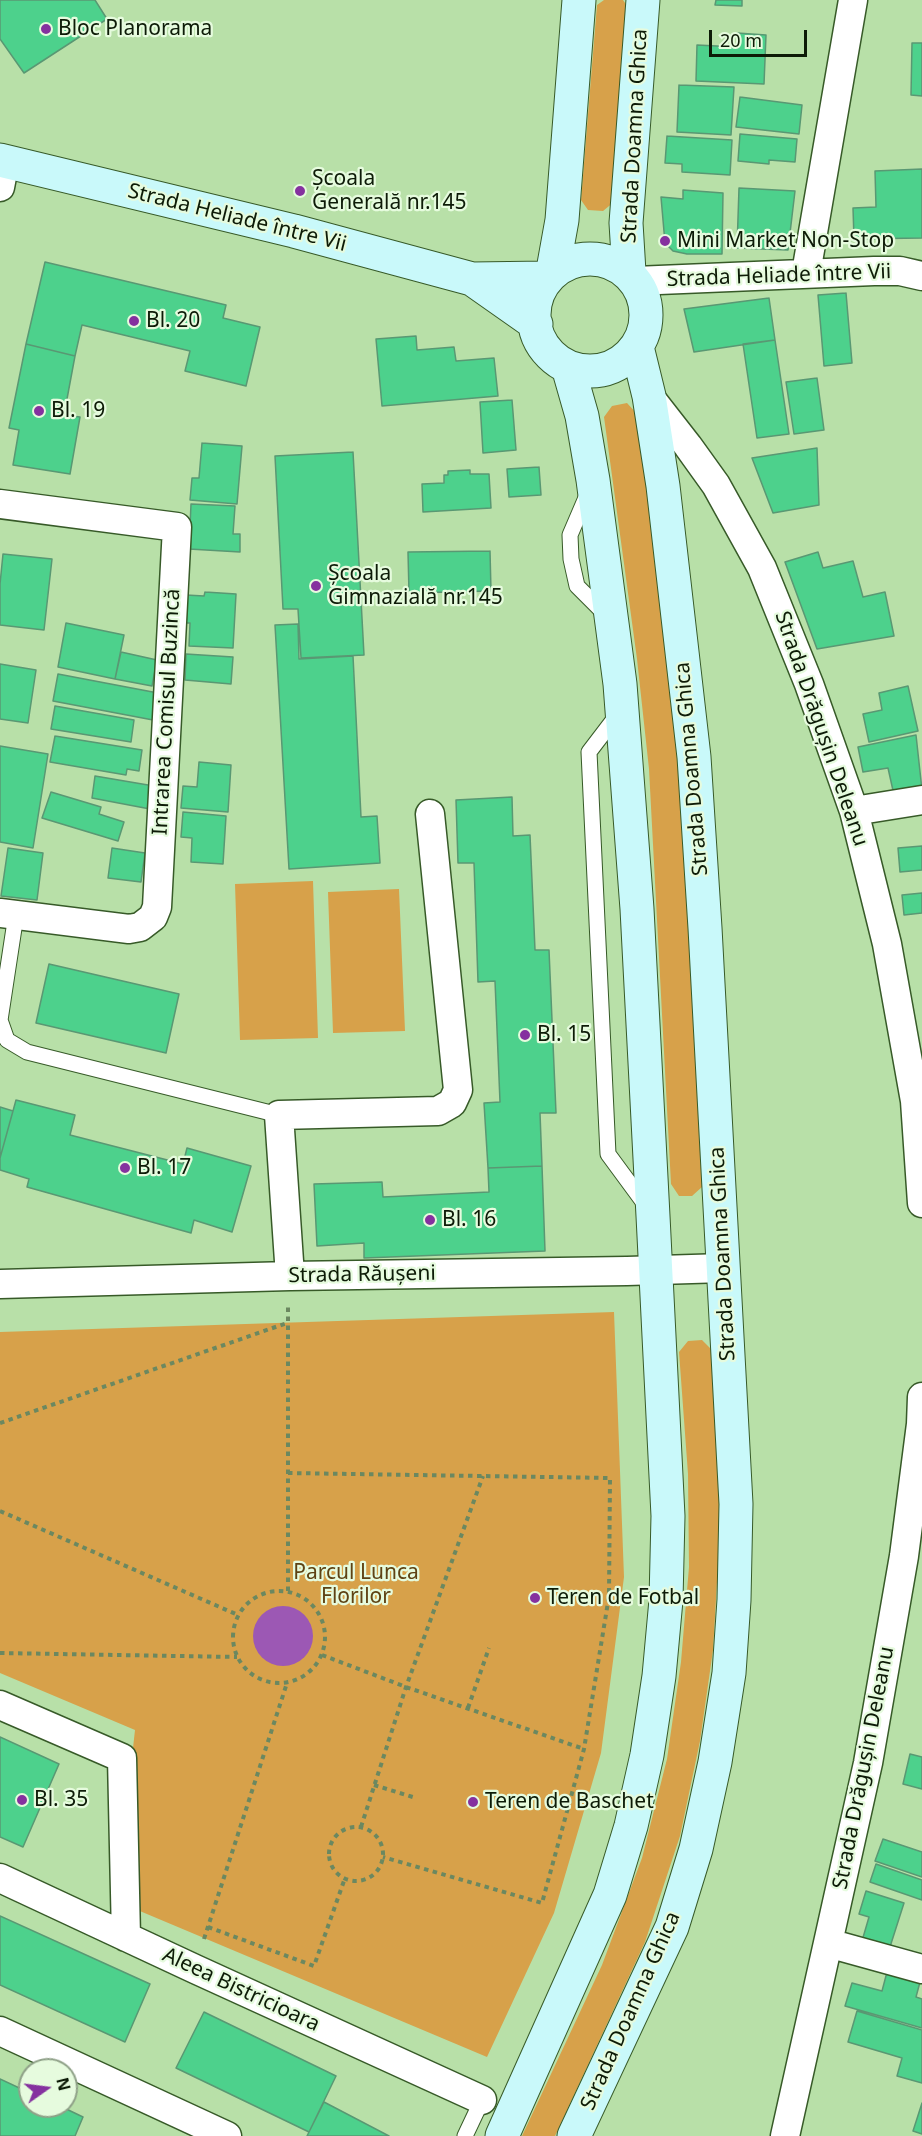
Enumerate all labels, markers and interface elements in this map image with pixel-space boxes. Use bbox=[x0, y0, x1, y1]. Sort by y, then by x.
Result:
place label: Bloc Planorama bbox=[58, 16, 212, 42]
scale bar bbox=[712, 18, 810, 56]
marker: Bloc Planorama bbox=[39, 22, 53, 36]
street label: Strada Doamna Ghica bbox=[617, 28, 653, 244]
text: 20 m bbox=[720, 28, 762, 52]
place label: Școala Generală nr.145 bbox=[312, 166, 467, 216]
street label: Strada Heliade între Vii bbox=[125, 179, 349, 257]
marker: Școala Generală nr.145 bbox=[293, 184, 307, 198]
place label: Mini Market Non-Stop bbox=[677, 228, 894, 254]
marker: Mini Market Non-Stop bbox=[658, 234, 672, 248]
street label: Strada Heliade între Vii bbox=[666, 259, 892, 293]
place label: Bl. 20 bbox=[146, 308, 200, 334]
marker: Bl. 20 bbox=[127, 314, 141, 328]
place label: Bl. 19 bbox=[51, 398, 105, 424]
marker: Bl. 19 bbox=[32, 404, 46, 418]
place label: Școala Gimnazială nr.145 bbox=[328, 561, 503, 611]
marker: Școala Gimnazială nr.145 bbox=[309, 579, 323, 593]
street label: Intrarea Comisul Buzincă bbox=[148, 588, 186, 836]
street label: Strada Drăgușin Deleanu bbox=[769, 608, 873, 850]
street label: Strada Doamna Ghica bbox=[670, 661, 714, 877]
place label: Bl. 15 bbox=[537, 1022, 591, 1048]
marker: Bl. 15 bbox=[518, 1028, 532, 1042]
street label: Strada Doamna Ghica bbox=[705, 1146, 741, 1362]
place label: Bl. 17 bbox=[137, 1155, 191, 1181]
marker: Bl. 17 bbox=[118, 1161, 132, 1175]
place label: Bl. 16 bbox=[442, 1207, 496, 1233]
marker: Bl. 16 bbox=[423, 1213, 437, 1227]
street label: Strada Răușeni bbox=[288, 1261, 436, 1289]
park label: Parcul Lunca Florilor bbox=[293, 1560, 419, 1610]
place label: Teren de Fotbal bbox=[547, 1585, 699, 1611]
marker: Teren de Fotbal bbox=[528, 1591, 542, 1605]
street label: Strada Drăgușin Deleanu bbox=[828, 1645, 900, 1891]
place label: Bl. 35 bbox=[34, 1787, 88, 1813]
place label: Teren de Baschet bbox=[485, 1789, 654, 1815]
marker: Bl. 35 bbox=[15, 1793, 29, 1807]
marker: Teren de Baschet bbox=[466, 1795, 480, 1809]
street label: Strada Doamna Ghica bbox=[576, 1908, 686, 2114]
street label: Aleea Bistricioara bbox=[158, 1943, 324, 2037]
north arrow bbox=[18, 2058, 78, 2118]
text: N bbox=[51, 2075, 76, 2093]

